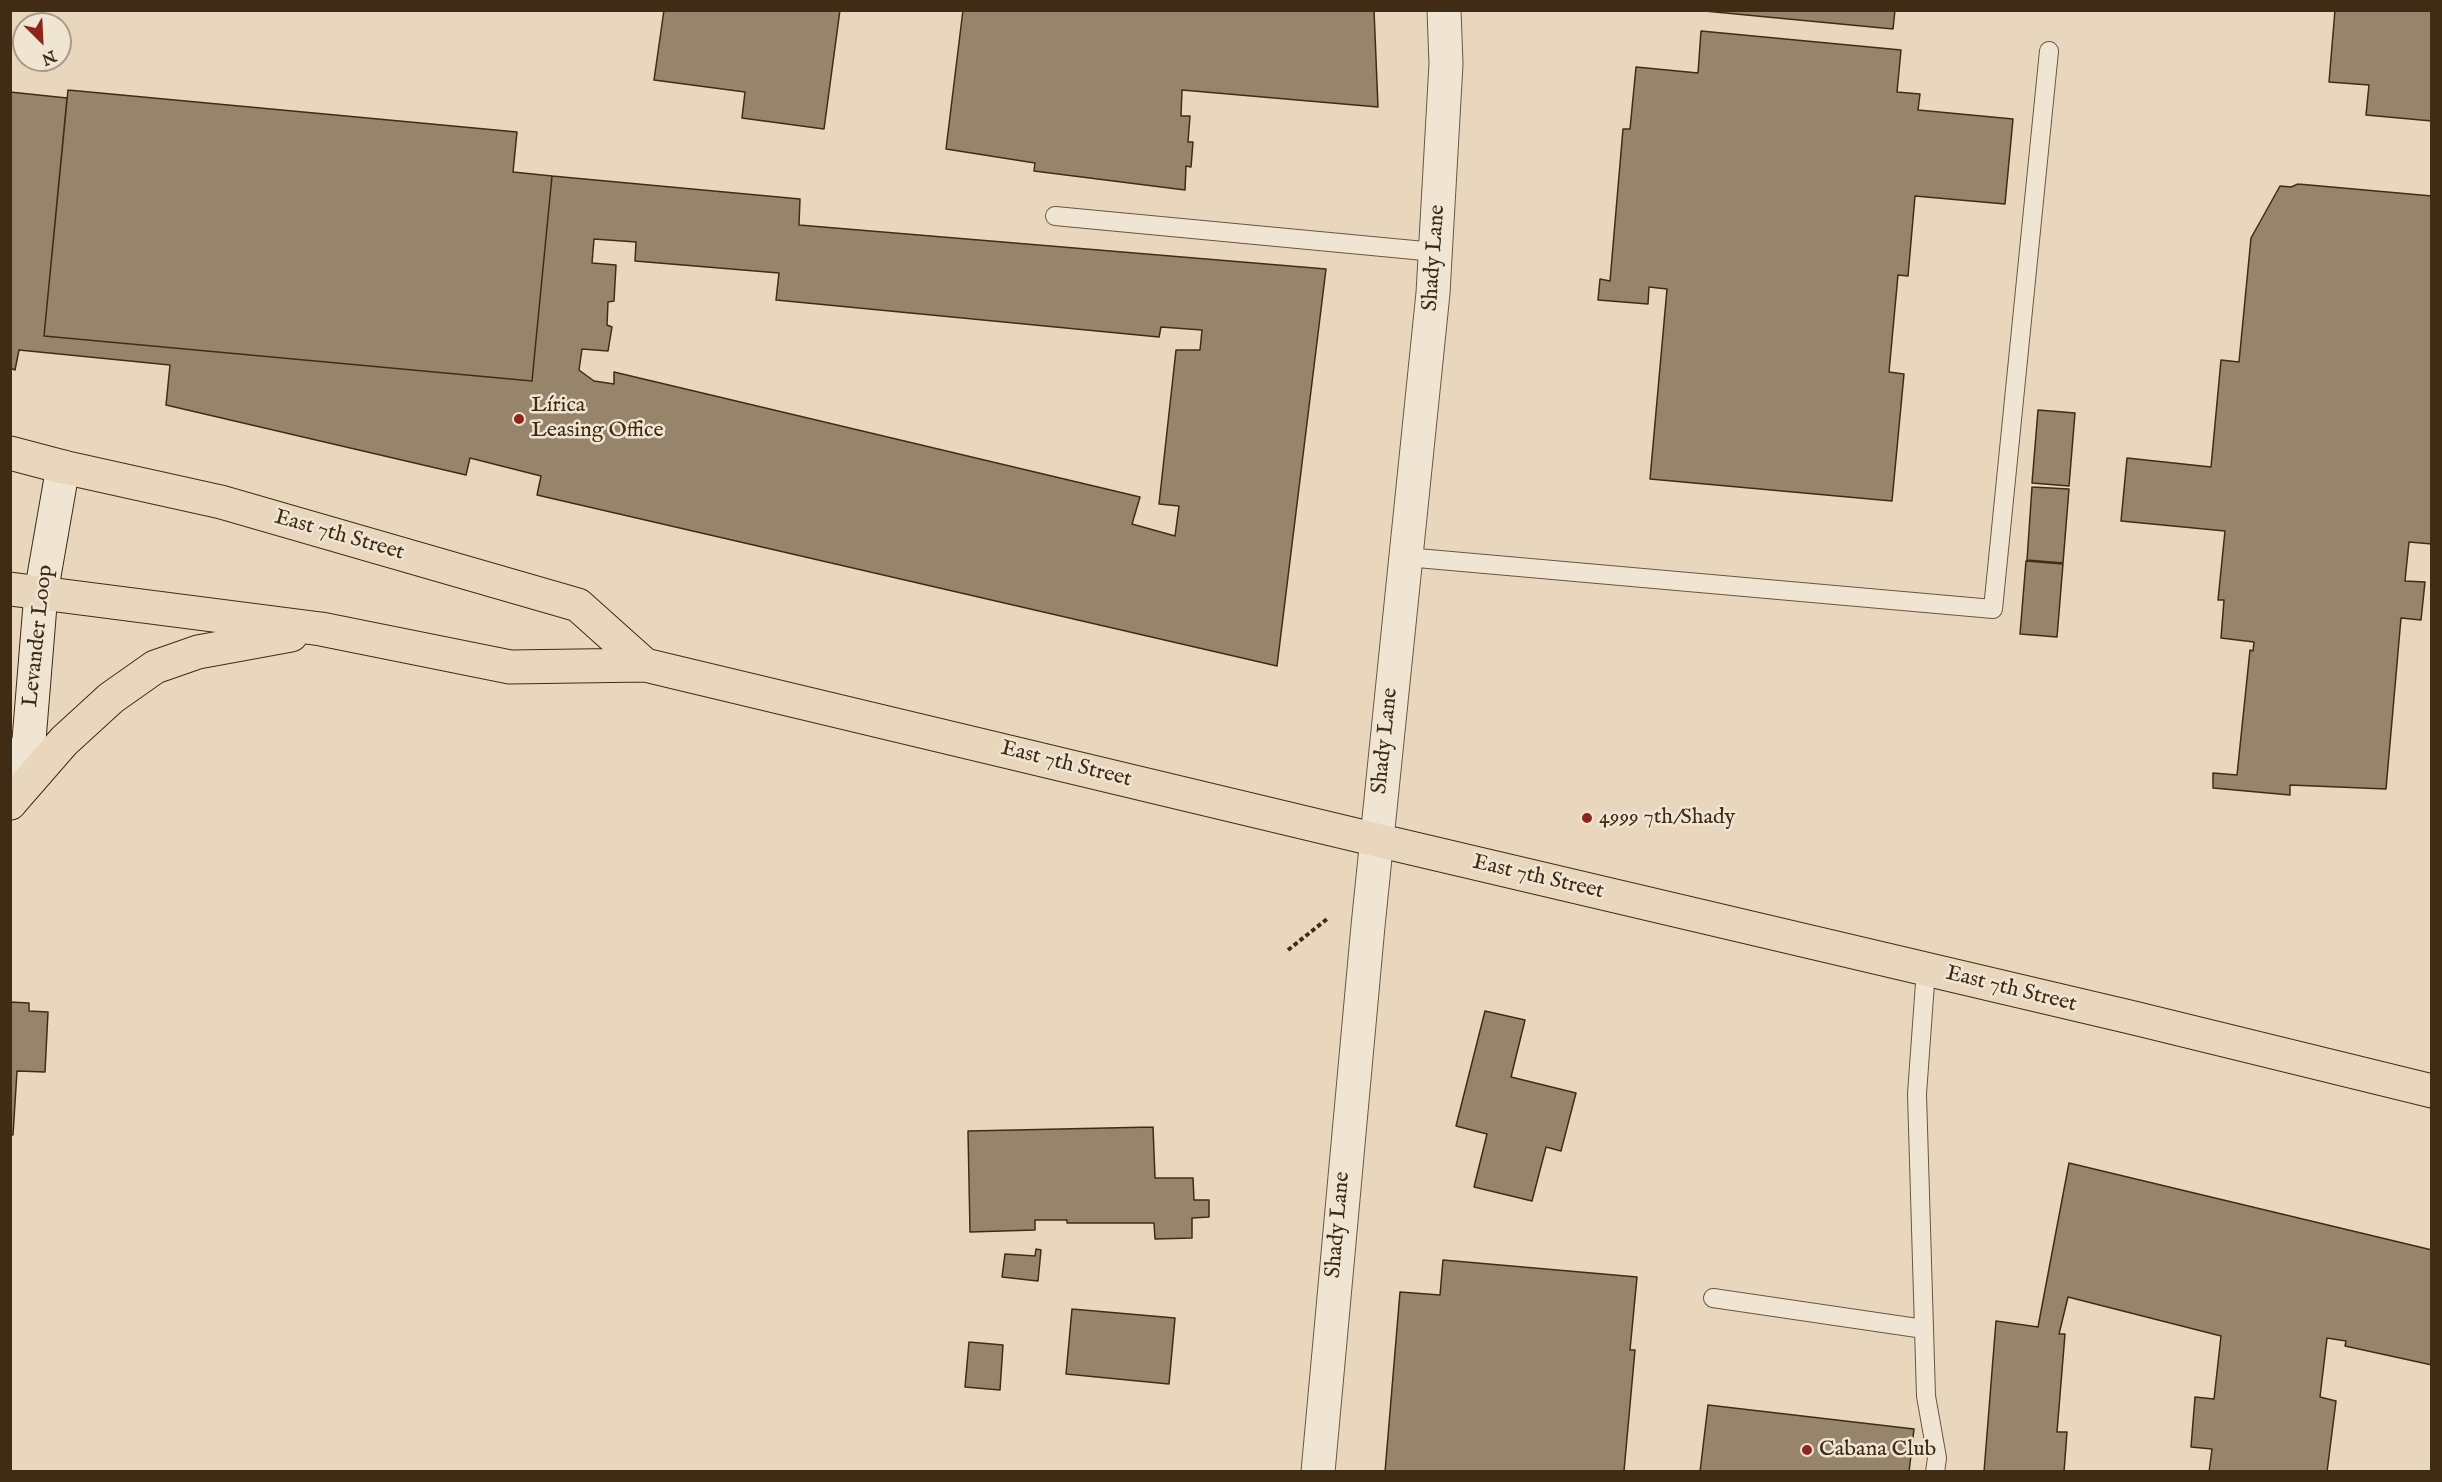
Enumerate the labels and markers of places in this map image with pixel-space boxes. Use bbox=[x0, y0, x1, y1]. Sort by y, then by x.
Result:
place label: Lírica Leasing Office bbox=[531, 393, 663, 445]
marker: Lírica Leasing Office bbox=[512, 412, 526, 426]
place label: 4999 7th/Shady bbox=[1599, 805, 1735, 831]
marker: 4999 7th/Shady bbox=[1580, 811, 1594, 825]
place label: Cabana Club bbox=[1819, 1437, 1936, 1463]
marker: Cabana Club bbox=[1800, 1443, 1814, 1457]

